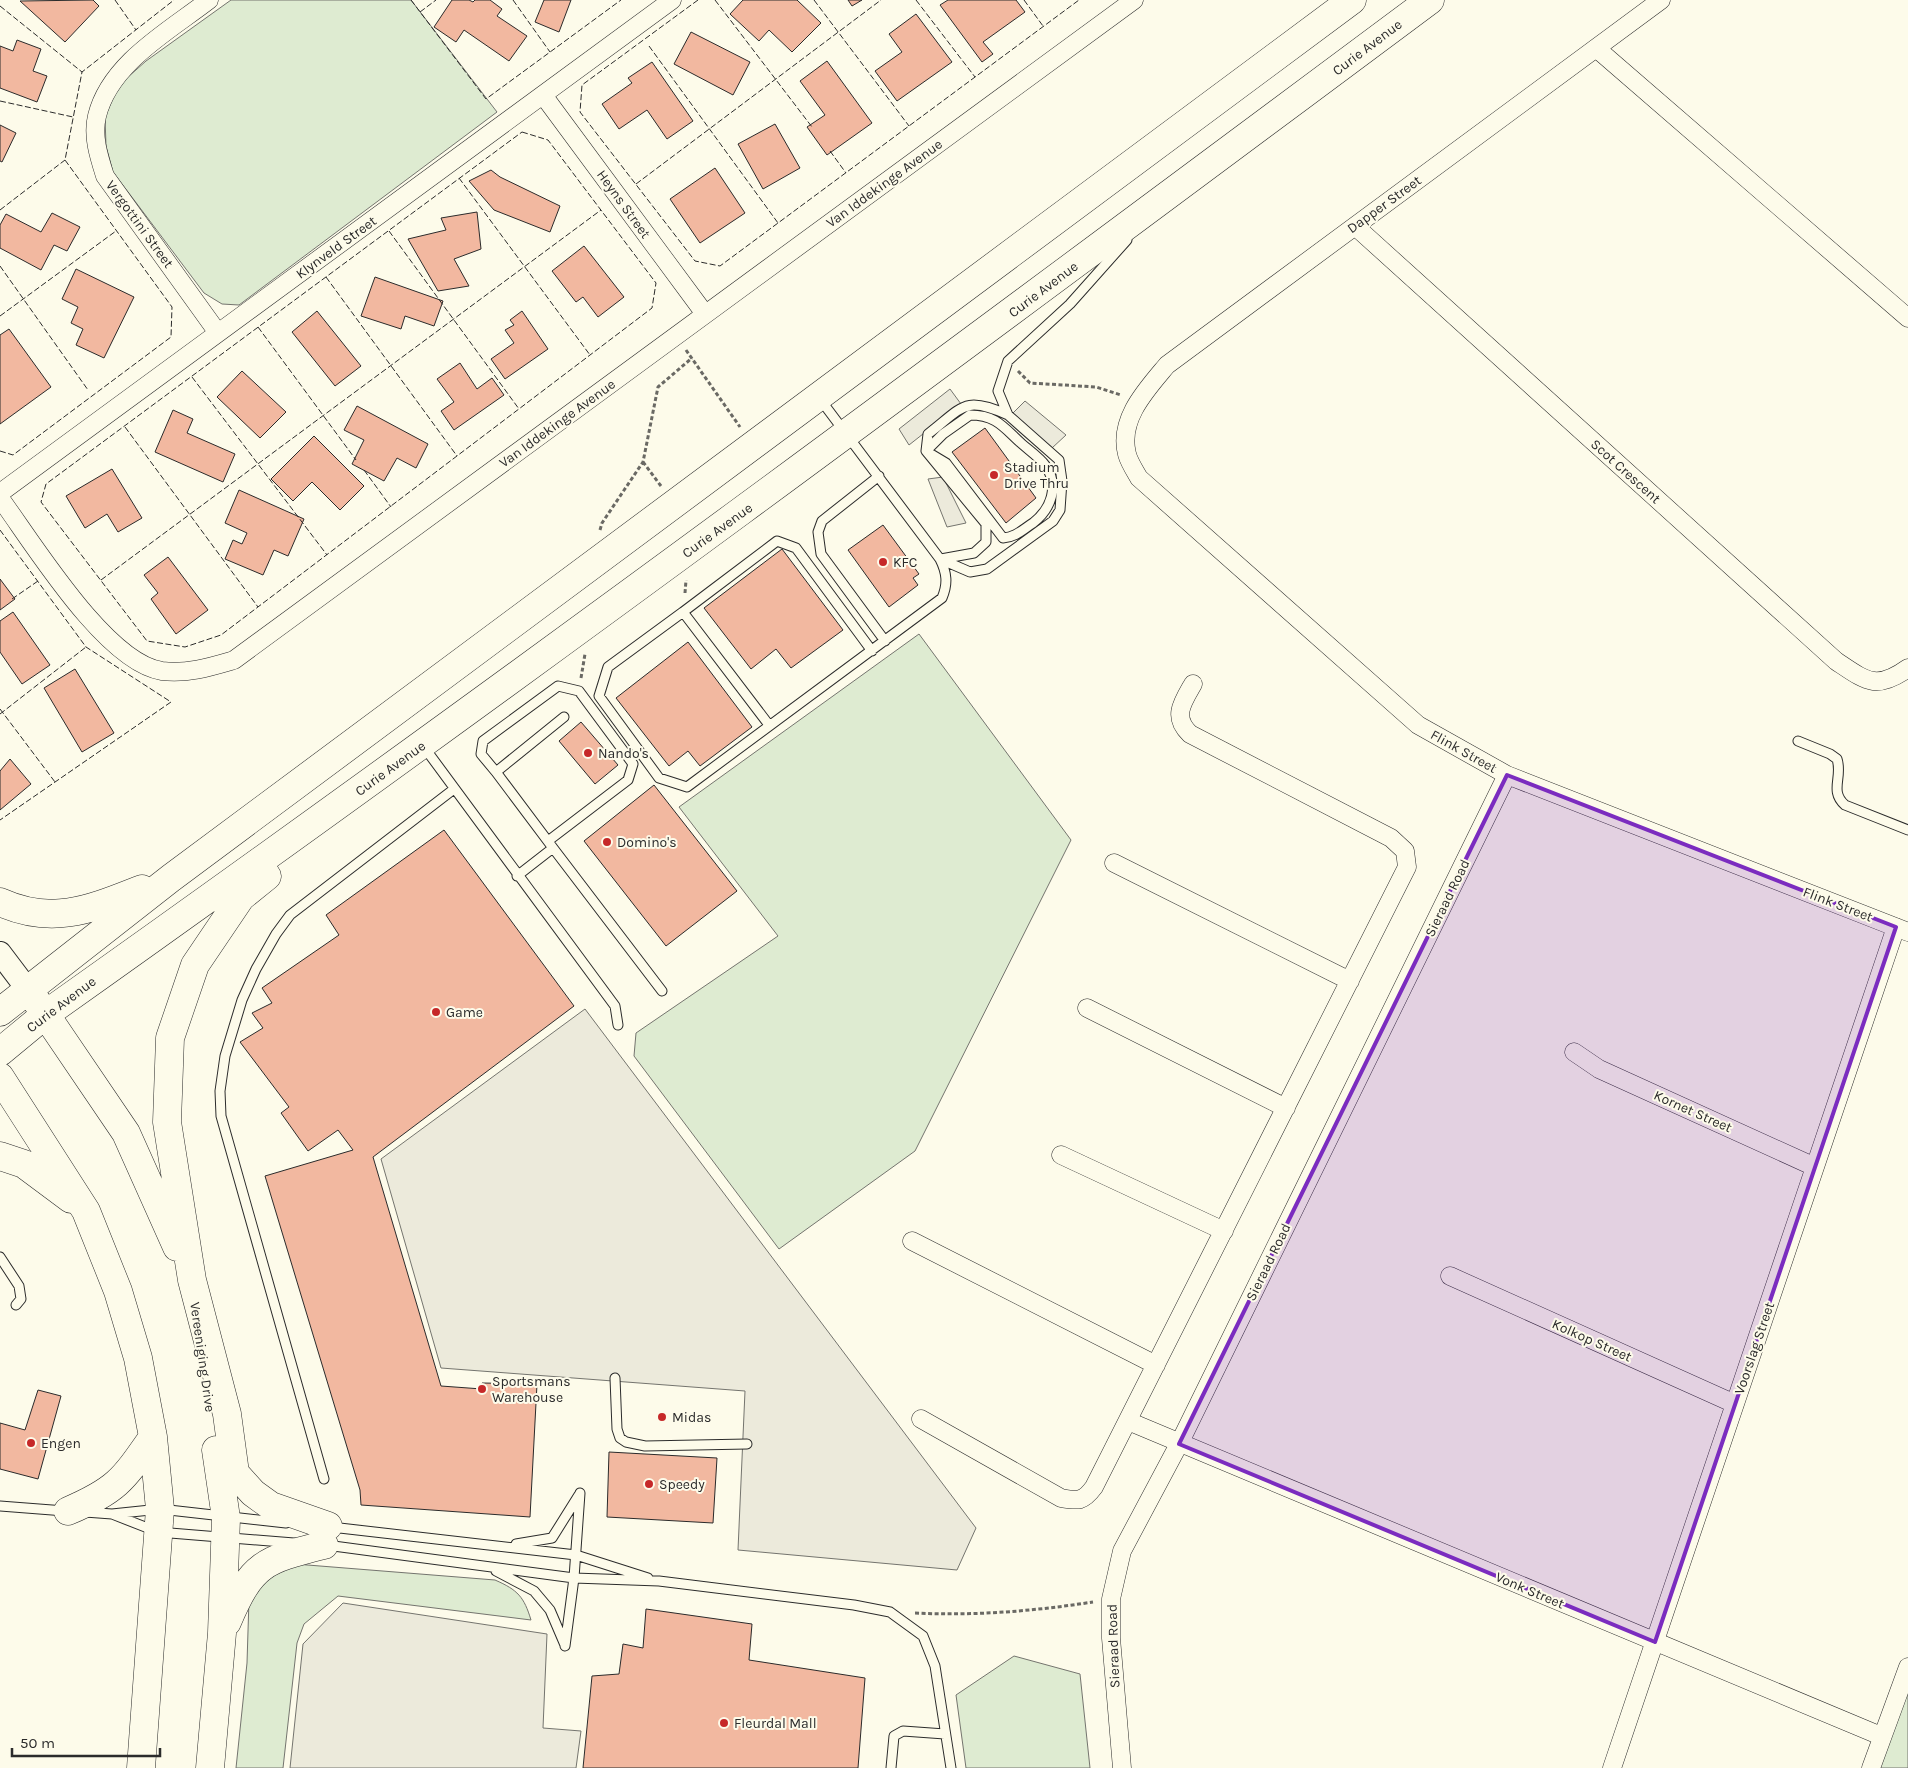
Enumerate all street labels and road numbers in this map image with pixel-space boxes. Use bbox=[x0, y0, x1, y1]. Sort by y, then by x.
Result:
street label: Curie Avenue bbox=[1329, 16, 1406, 79]
street label: Van Iddekinge Avenue bbox=[823, 135, 946, 231]
street label: Heyns Street bbox=[593, 167, 654, 242]
street label: Dapper Street bbox=[1344, 172, 1425, 237]
street label: Vergottini Street bbox=[102, 177, 177, 271]
street label: Klynveld Street bbox=[293, 212, 380, 282]
street label: Curie Avenue bbox=[1005, 258, 1082, 321]
street label: Van Iddekinge Avenue bbox=[496, 375, 619, 471]
street label: Scot Crescent bbox=[1587, 436, 1664, 507]
street label: Curie Avenue bbox=[679, 499, 756, 562]
street label: Flink Street bbox=[1427, 726, 1500, 777]
street label: Curie Avenue bbox=[352, 737, 429, 800]
street label: Sieraad Road bbox=[1421, 857, 1474, 940]
street label: Flink Street bbox=[1800, 883, 1875, 926]
street label: Curie Avenue bbox=[23, 973, 100, 1036]
street label: Kornet Street bbox=[1651, 1087, 1735, 1136]
street label: Sieraad Road bbox=[1242, 1221, 1295, 1304]
street label: Voorslag Street bbox=[1731, 1300, 1778, 1397]
street label: Vereeniging Drive bbox=[186, 1301, 219, 1413]
street label: Kolkop Street bbox=[1549, 1315, 1634, 1366]
street label: Vonk Street bbox=[1493, 1568, 1567, 1613]
street label: Sieraad Road bbox=[1104, 1604, 1123, 1688]

